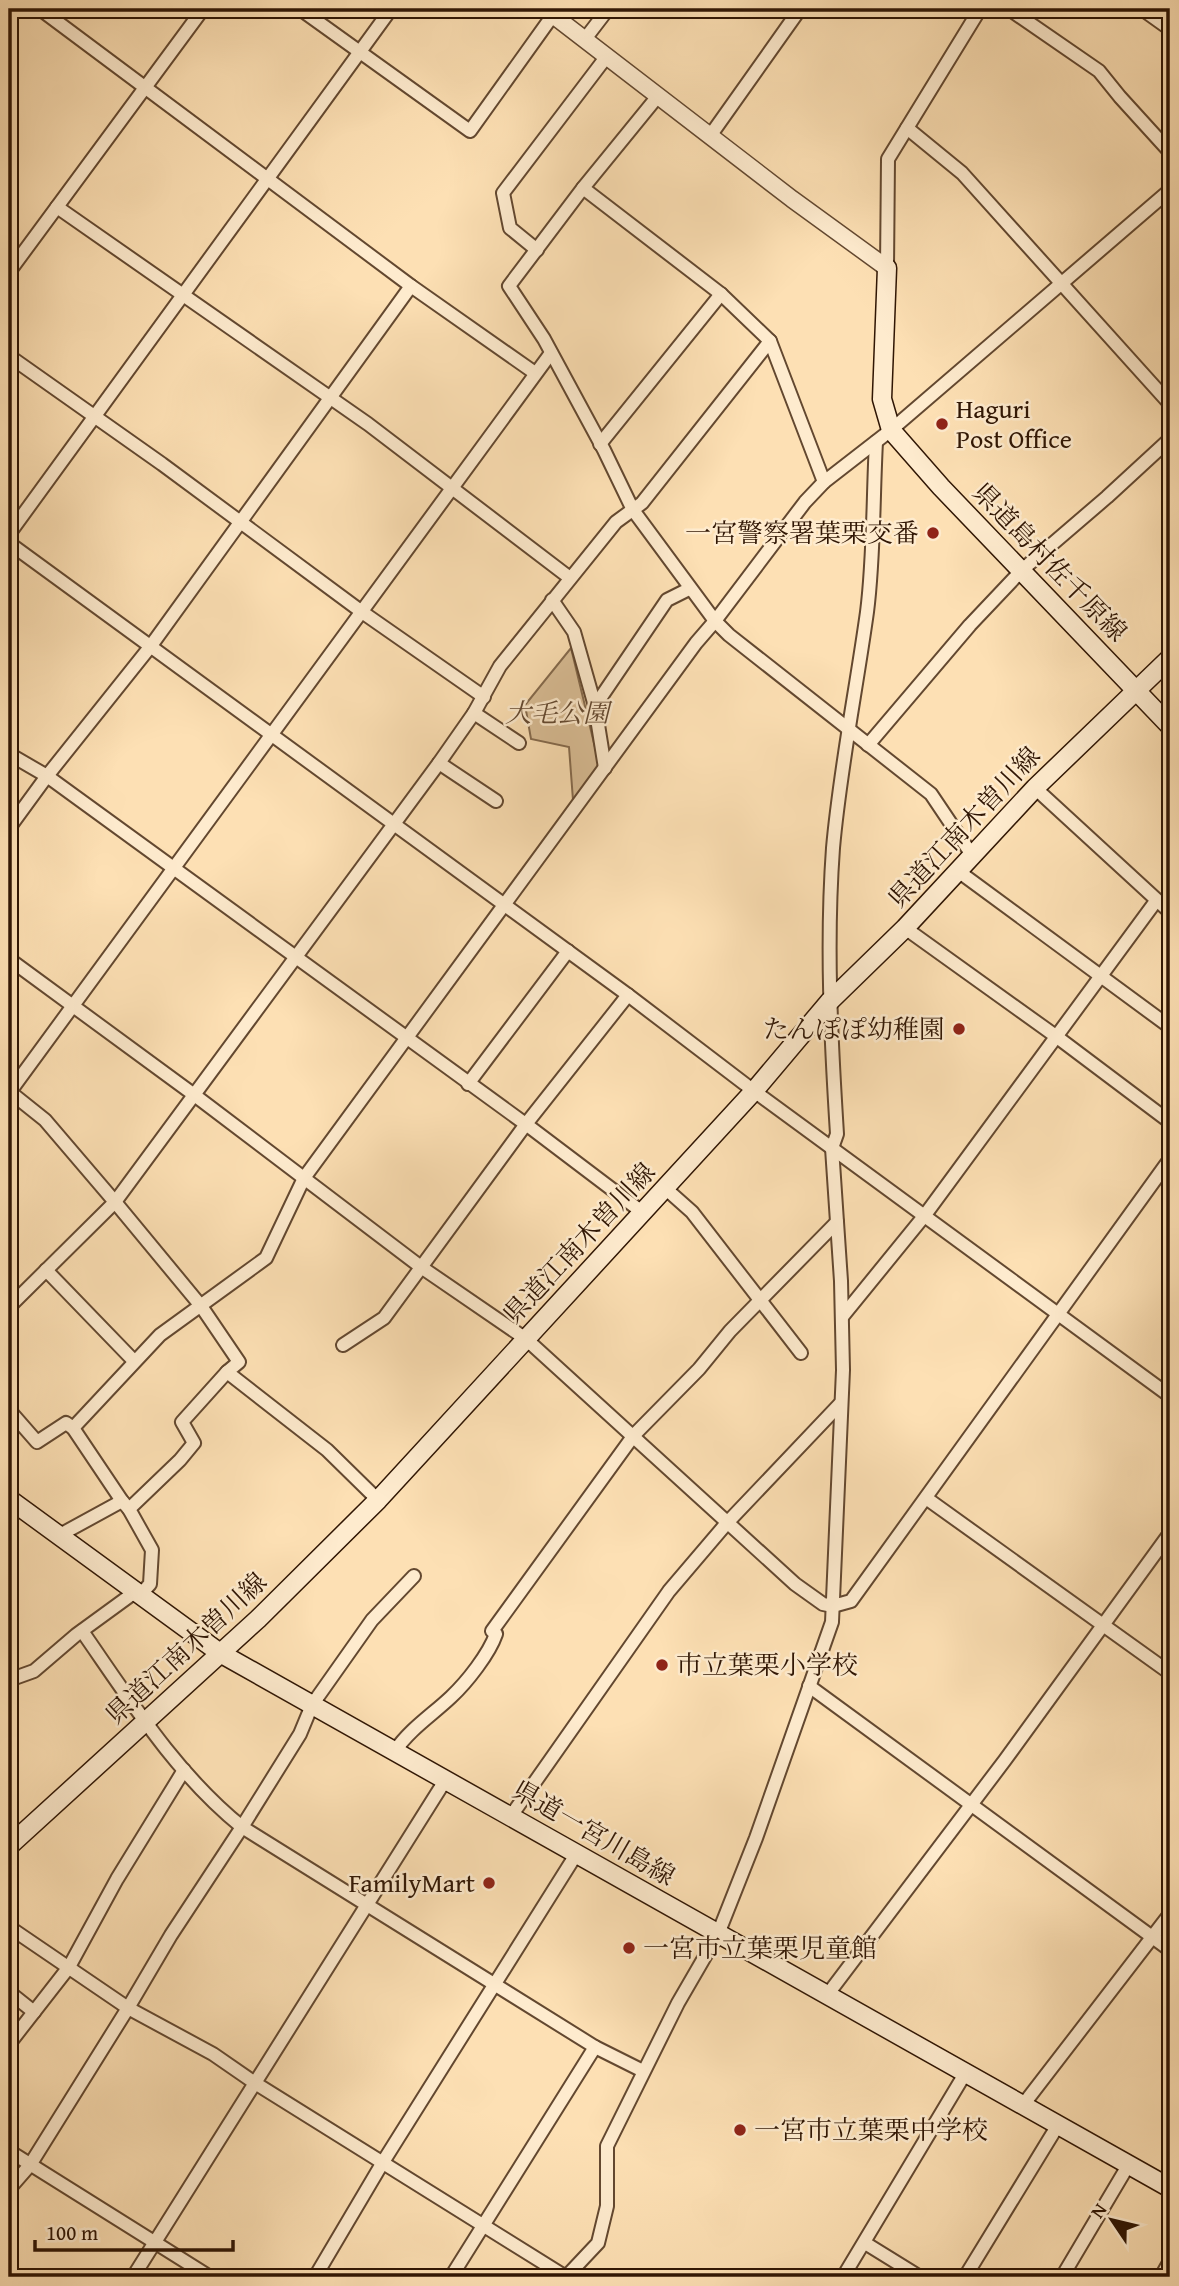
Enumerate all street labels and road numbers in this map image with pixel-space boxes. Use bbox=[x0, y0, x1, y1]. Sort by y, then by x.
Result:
street label: 県道島村佐千原線 bbox=[964, 473, 1137, 650]
street label: 県道江南木曽川線 bbox=[878, 737, 1049, 916]
street label: 県道江南木曽川線 bbox=[493, 1153, 664, 1332]
street label: 県道江南木曽川線 bbox=[96, 1562, 275, 1733]
street label: 県道一宮川島線 bbox=[506, 1770, 683, 1895]

